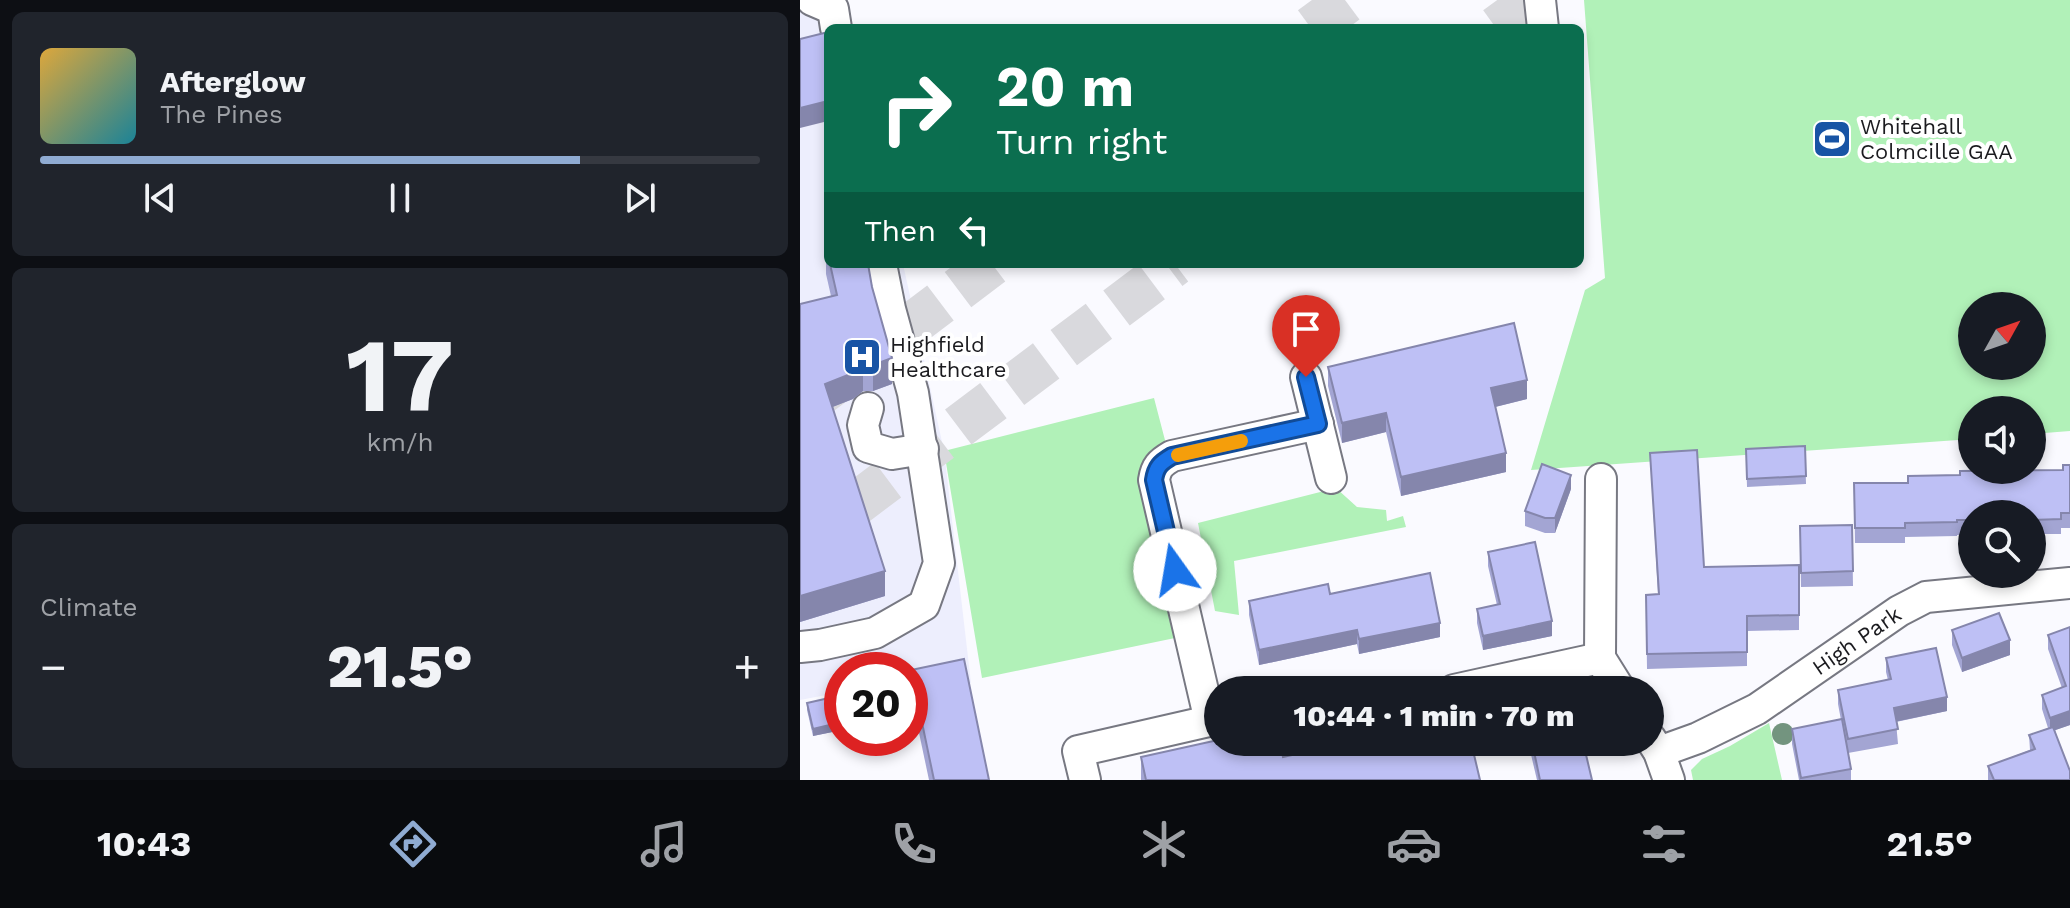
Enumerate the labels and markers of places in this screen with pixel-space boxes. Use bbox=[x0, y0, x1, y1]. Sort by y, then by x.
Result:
place label: Whitehall Colmcille GAA bbox=[1860, 114, 2013, 164]
sports icon: Whitehall Colmcille GAA bbox=[1811, 118, 1853, 160]
pin bbox=[1272, 295, 1340, 377]
place label: Highfield Healthcare bbox=[890, 332, 1006, 382]
hospital icon: Highfield Healthcare bbox=[841, 336, 883, 378]

